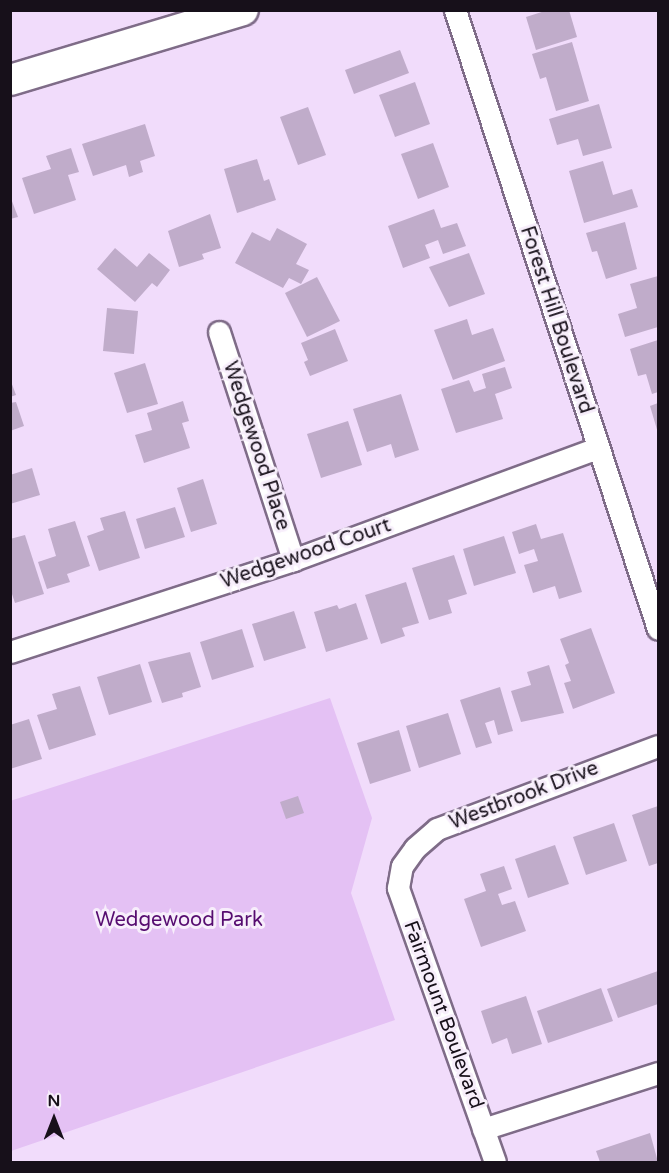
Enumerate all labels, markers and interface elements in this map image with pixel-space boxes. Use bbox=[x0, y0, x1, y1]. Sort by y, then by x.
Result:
street label: Forest Hill Boulevard bbox=[514, 223, 598, 417]
street label: Wedgewood Place bbox=[217, 358, 295, 534]
street label: Wedgewood Court bbox=[218, 514, 394, 594]
street label: Westbrook Drive bbox=[446, 757, 602, 835]
park label: Wedgewood Park bbox=[95, 908, 263, 932]
street label: Fairmount Boulevard bbox=[398, 918, 488, 1112]
north arrow bbox=[24, 1089, 84, 1149]
text: N bbox=[48, 1091, 60, 1111]

